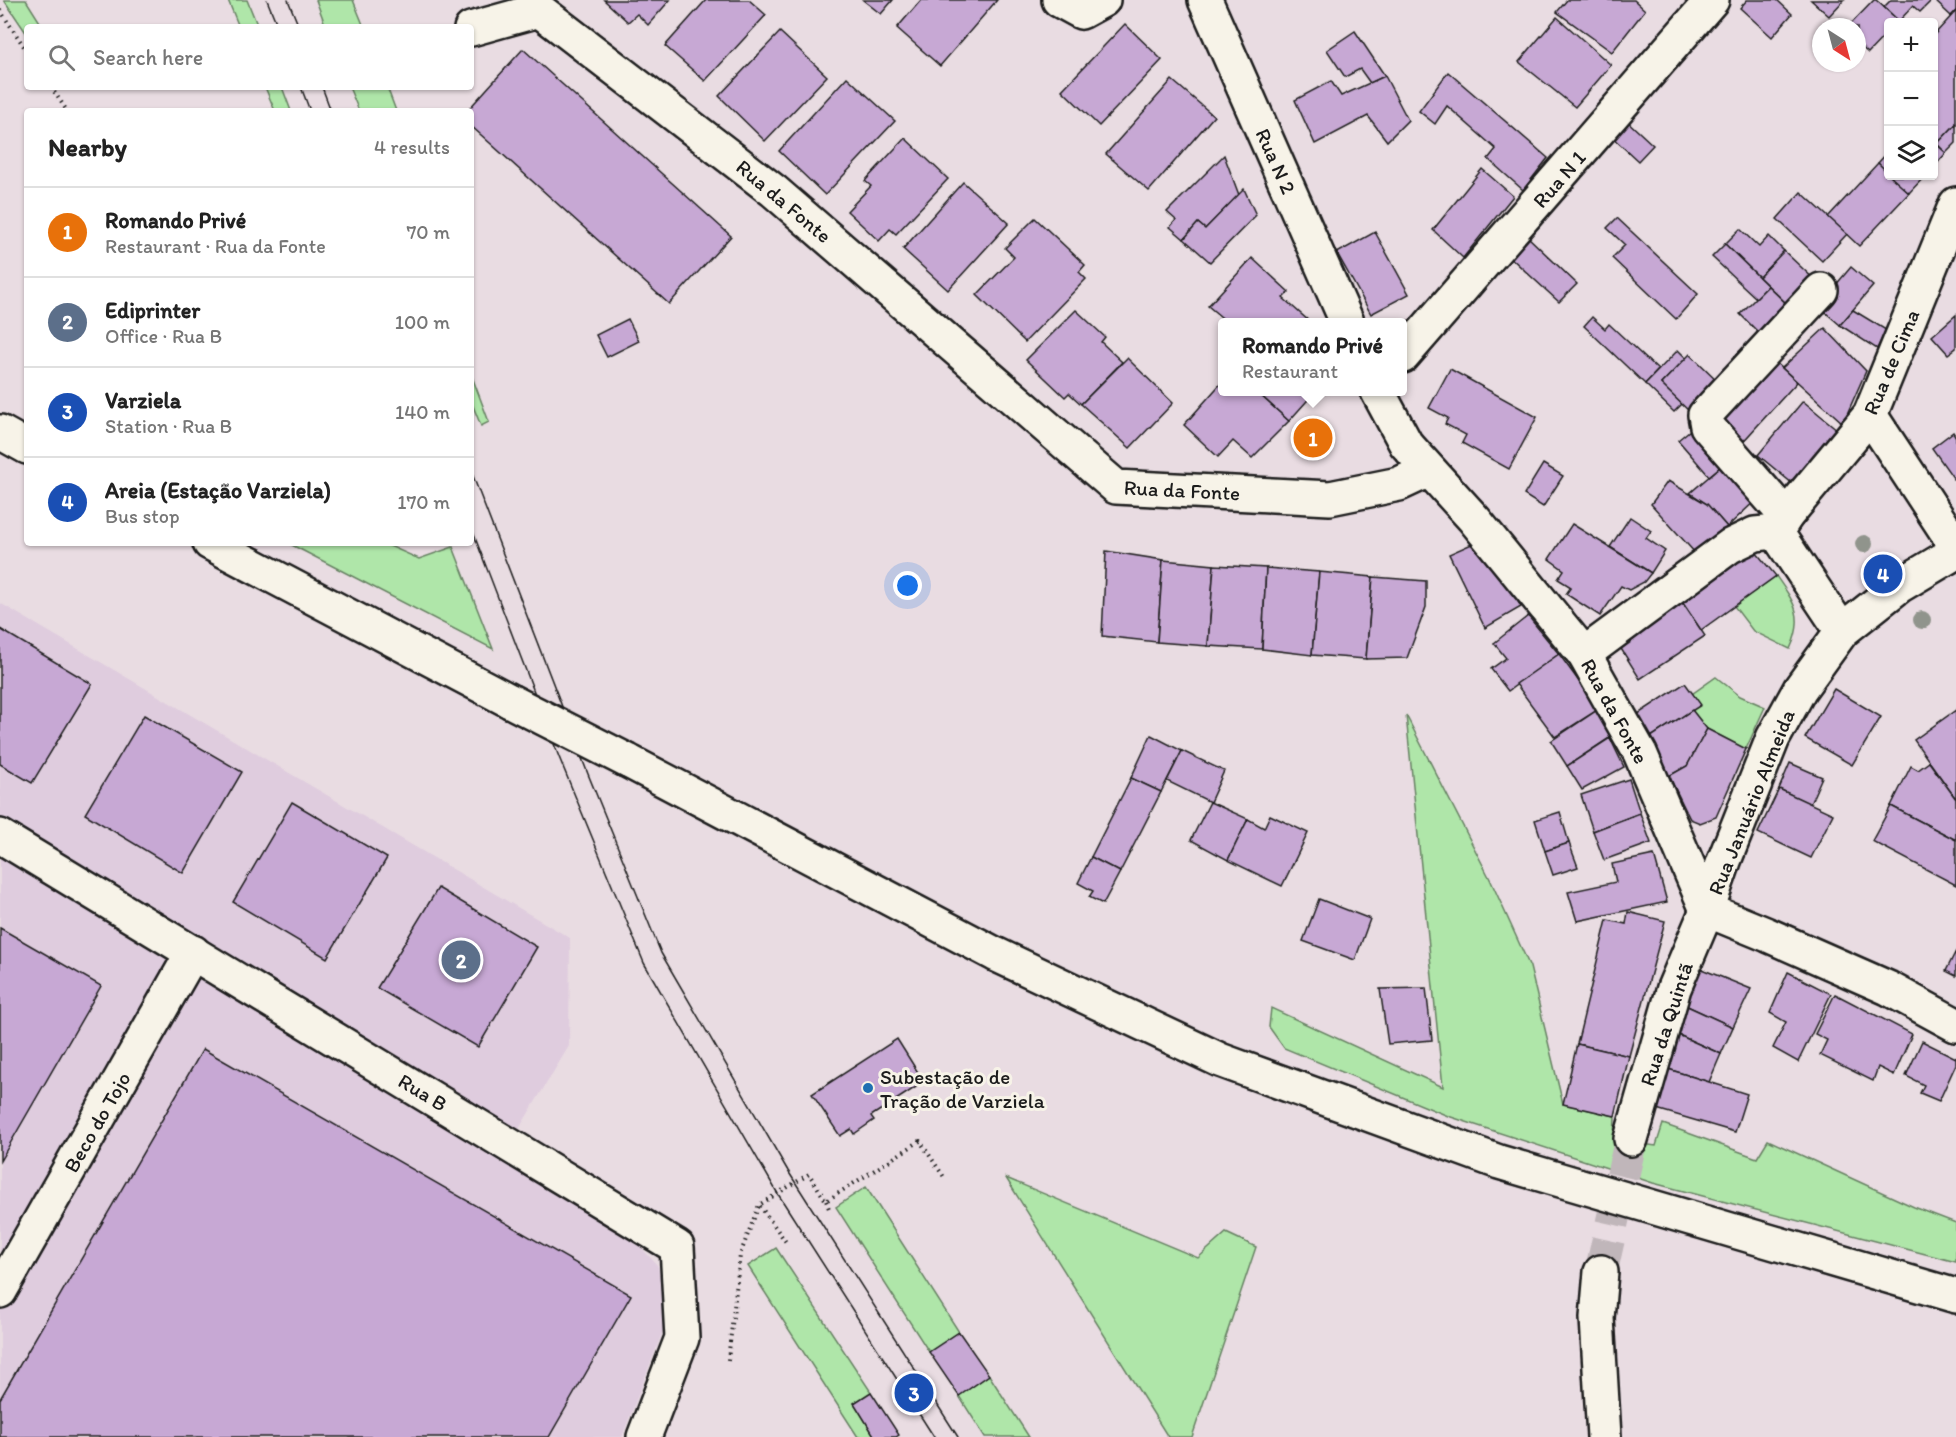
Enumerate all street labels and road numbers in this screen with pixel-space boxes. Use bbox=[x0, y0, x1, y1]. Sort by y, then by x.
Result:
street label: Rua N 2 bbox=[1250, 124, 1302, 198]
street label: Rua N 1 bbox=[1527, 145, 1591, 213]
street label: Rua da Fonte bbox=[731, 154, 837, 248]
street label: Rua de Cima bbox=[1858, 306, 1924, 418]
street label: Rua da Fonte bbox=[1123, 474, 1241, 506]
street label: Rua da Fonte bbox=[1576, 654, 1654, 768]
street label: Rua Januário Almeida bbox=[1702, 706, 1800, 898]
street label: Rua da Quintã bbox=[1634, 959, 1698, 1089]
street label: Beco do Tojo bbox=[58, 1067, 136, 1177]
street label: Rua B bbox=[394, 1068, 452, 1116]

